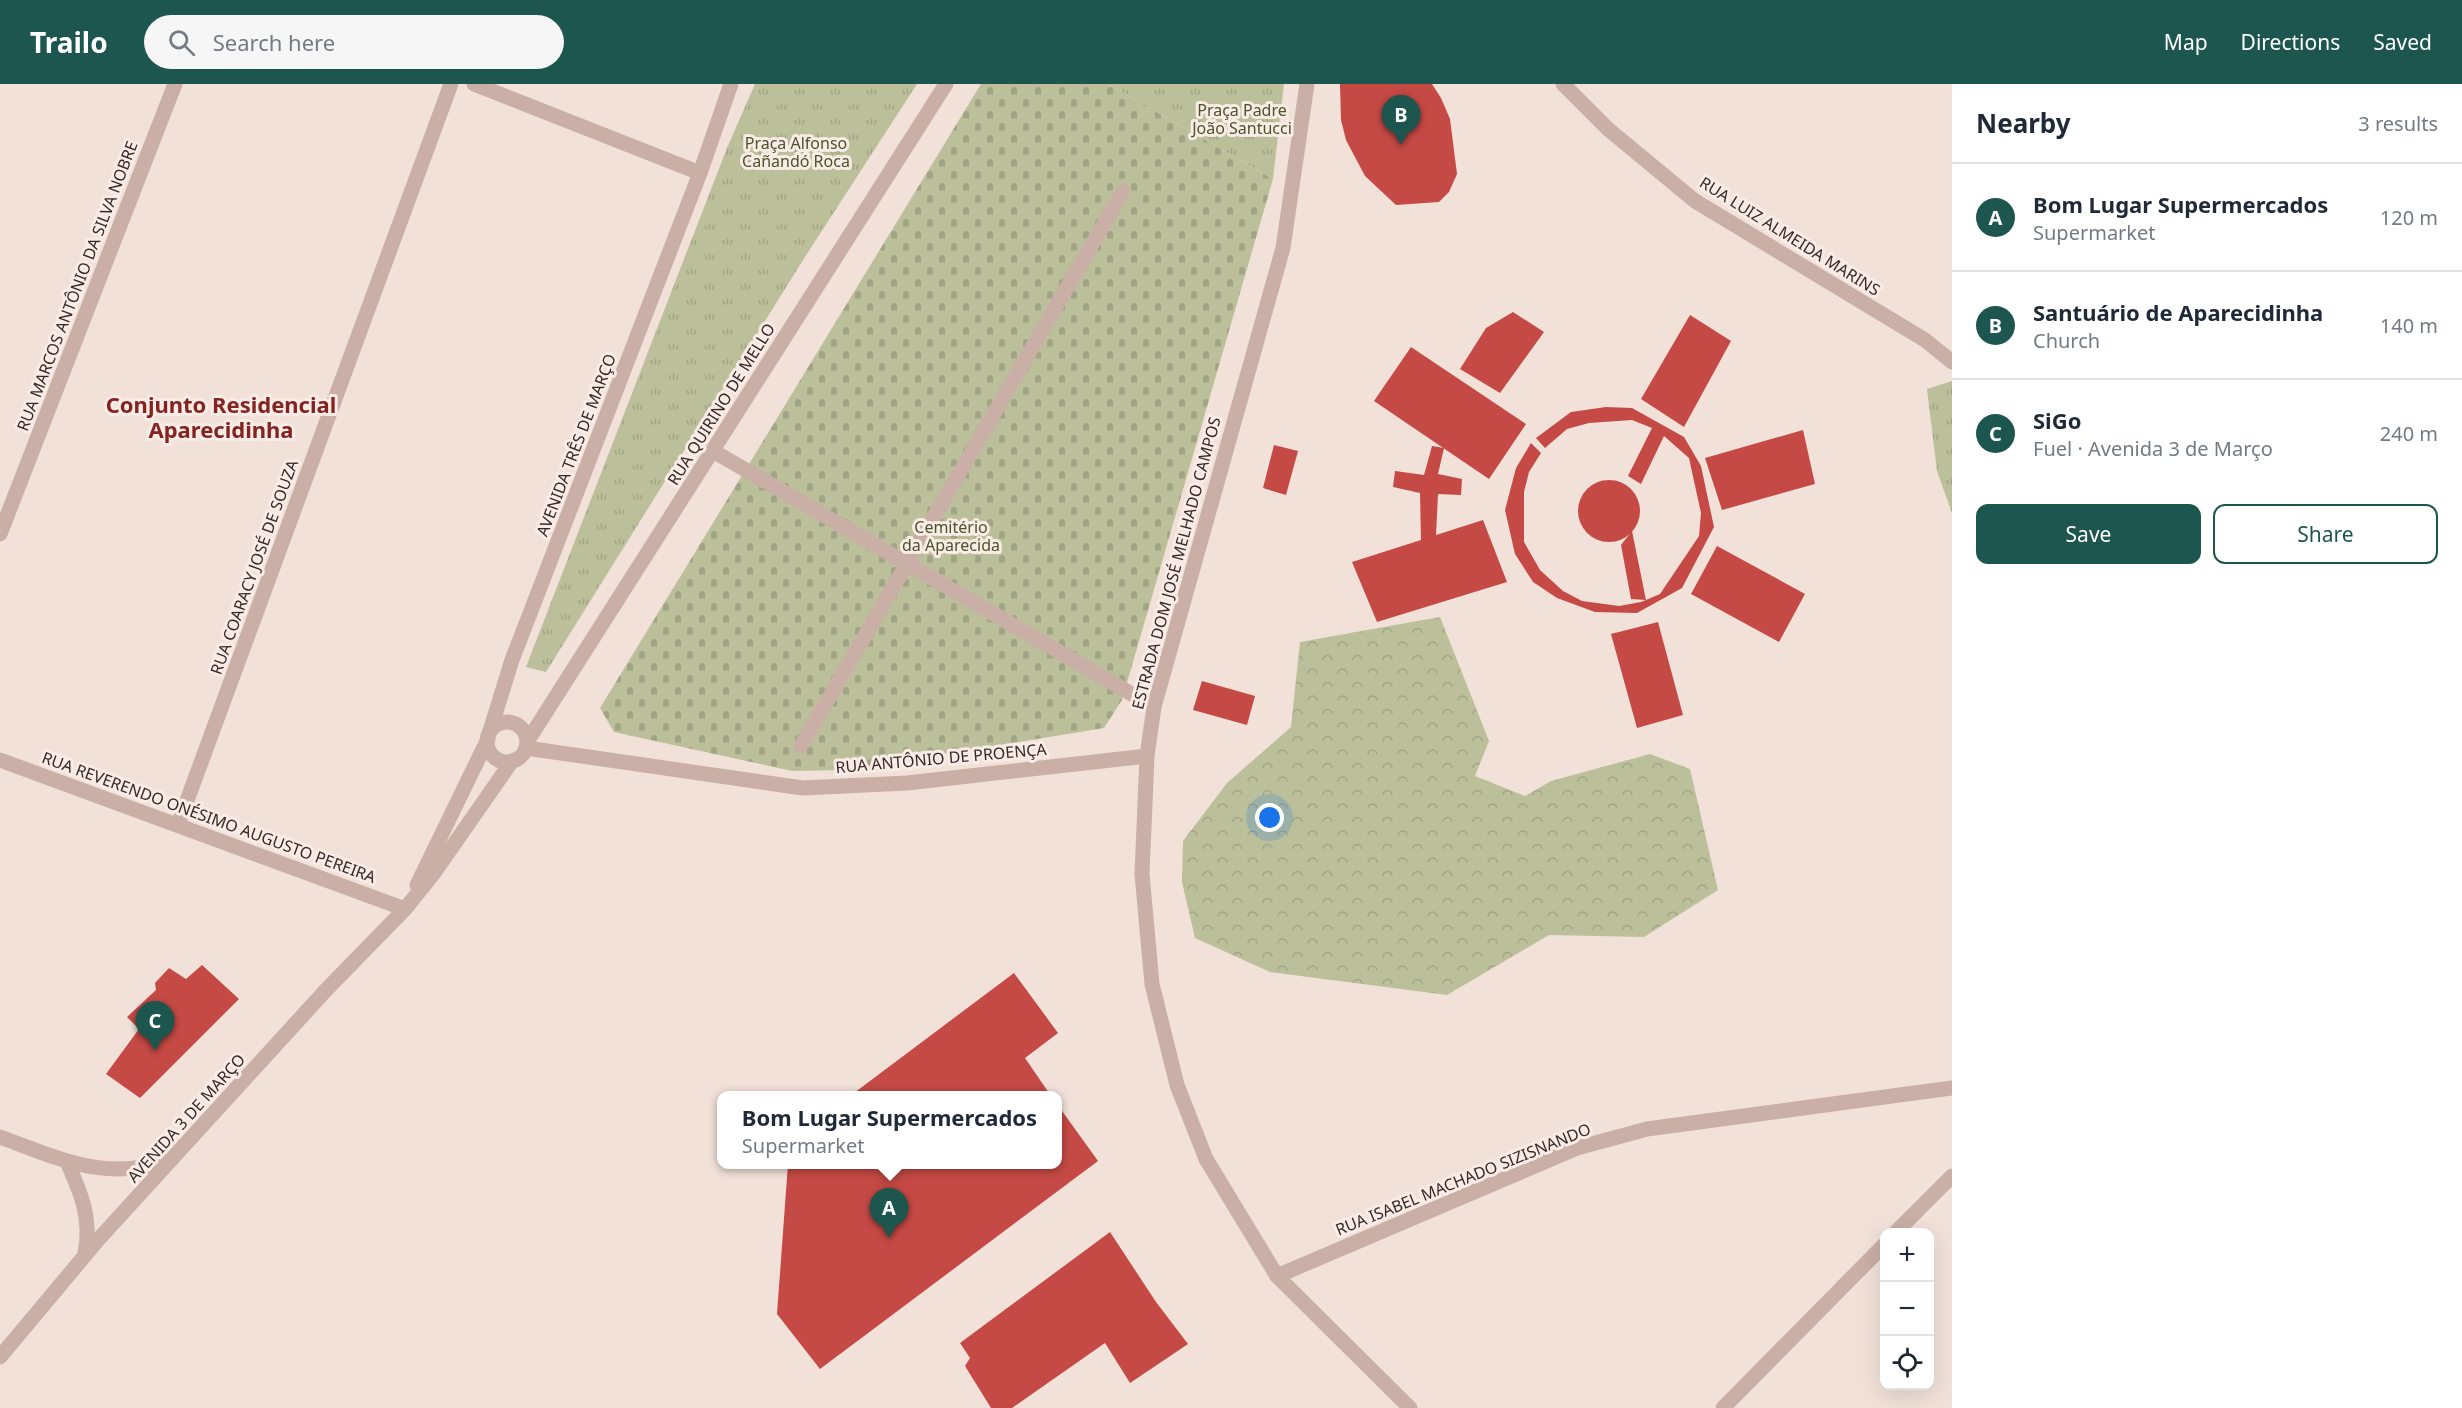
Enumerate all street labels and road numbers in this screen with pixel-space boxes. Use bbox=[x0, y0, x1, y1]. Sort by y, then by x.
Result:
street label: RUA MARCOS ANTÔNIO DA SILVA NOBRE bbox=[11, 138, 143, 434]
street label: RUA LUIZ ALMEIDA MARINS bbox=[1696, 171, 1885, 301]
street label: RUA QUIRINO DE MELLO bbox=[662, 319, 780, 489]
street label: AVENIDA TRÊS DE MARÇO bbox=[531, 351, 621, 539]
street label: ESTRADA DOM JOSÉ MELHADO CAMPOS bbox=[1126, 414, 1226, 712]
street label: RUA COARACY JOSÉ DE SOUZA bbox=[205, 456, 303, 677]
street label: RUA ANTÔNIO DE PROENÇA bbox=[835, 738, 1048, 778]
street label: RUA REVERENDO ONÉSIMO AUGUSTO PEREIRA bbox=[39, 746, 380, 888]
street label: AVENIDA 3 DE MARÇO bbox=[122, 1049, 250, 1187]
street label: RUA ISABEL MACHADO SIZISNANDO bbox=[1332, 1118, 1594, 1240]

